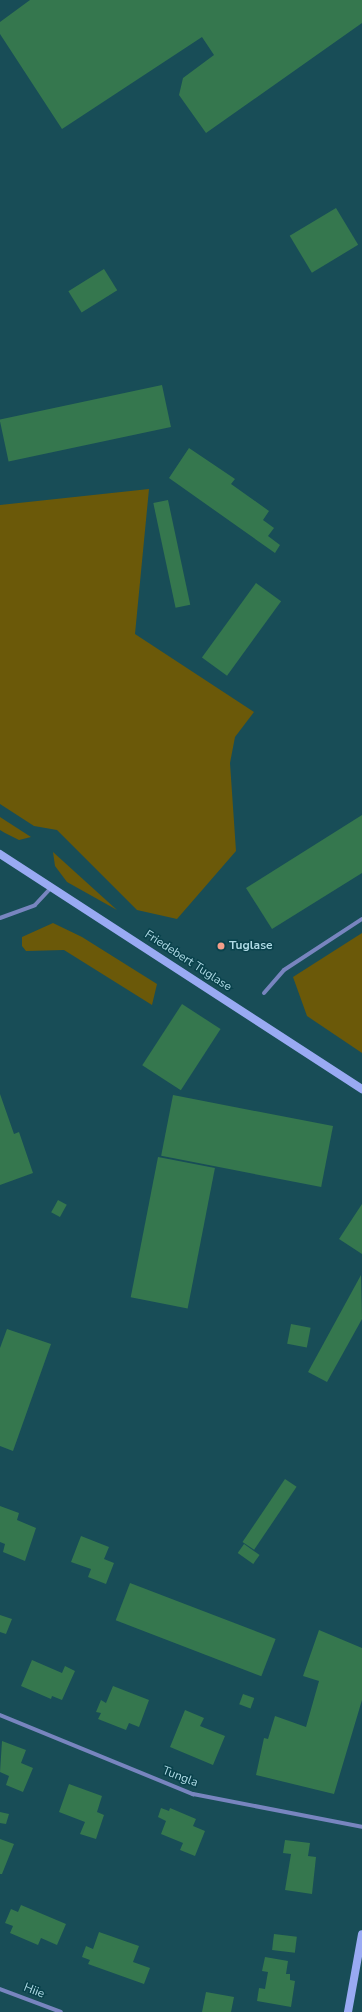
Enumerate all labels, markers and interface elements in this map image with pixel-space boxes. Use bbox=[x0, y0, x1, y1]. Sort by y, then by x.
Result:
street label: Friedebert Tuglase bbox=[142, 928, 234, 994]
place label: Tuglase bbox=[229, 939, 272, 953]
marker: Tuglase bbox=[216, 941, 226, 951]
street label: Tungla bbox=[160, 1764, 200, 1790]
street label: Hiie bbox=[22, 1981, 46, 2001]

